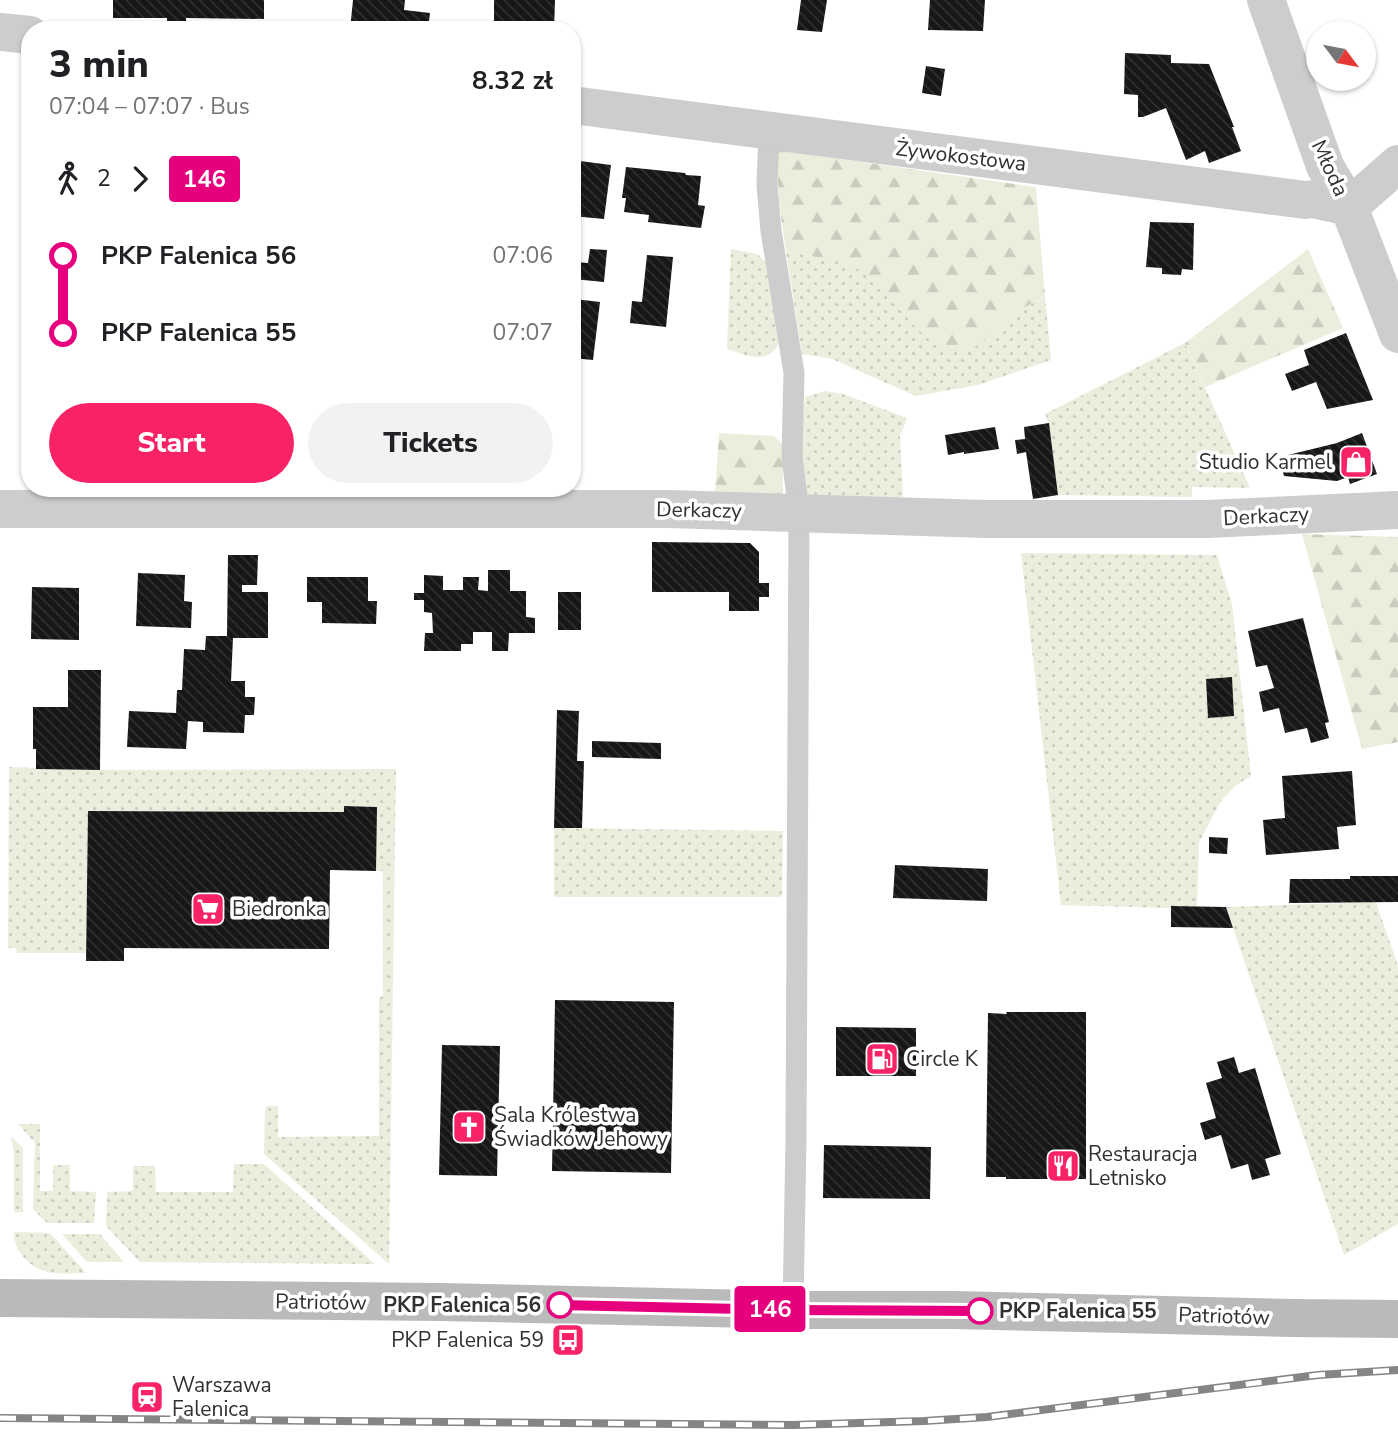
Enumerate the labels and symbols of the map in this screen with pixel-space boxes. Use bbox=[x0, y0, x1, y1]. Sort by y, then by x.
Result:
north arrow bbox=[1306, 21, 1376, 91]
street label: Żywokostowa bbox=[894, 134, 1028, 178]
street label: Młoda bbox=[1305, 135, 1355, 201]
shop icon: Studio Karmel bbox=[1337, 443, 1375, 481]
place label: Studio Karmel bbox=[1199, 448, 1333, 476]
street label: Derkaczy bbox=[656, 495, 742, 525]
street label: Derkaczy bbox=[1222, 500, 1310, 532]
supermarket icon: Biedronka bbox=[189, 890, 227, 928]
place label: Biedronka bbox=[232, 895, 327, 923]
fuel station icon: Circle K bbox=[863, 1040, 901, 1078]
place label: Circle K bbox=[906, 1045, 979, 1073]
place label: Sala Królestwa Świadków Jehowy bbox=[494, 1101, 668, 1153]
church icon: Sala Królestwa Świadków Jehowy bbox=[450, 1108, 488, 1146]
place label: Restauracja Letnisko bbox=[1088, 1140, 1198, 1192]
restaurant icon: Restauracja Letnisko bbox=[1044, 1147, 1082, 1185]
line badge: 146 bbox=[730, 1286, 810, 1332]
street label: Patriotów bbox=[275, 1287, 367, 1317]
place label: PKP Falenica 56 bbox=[383, 1291, 541, 1319]
marker: PKP Falenica 56 bbox=[547, 1292, 573, 1318]
place label: PKP Falenica 55 bbox=[999, 1297, 1157, 1325]
marker: PKP Falenica 55 bbox=[967, 1298, 993, 1324]
street label: Patriotów bbox=[1178, 1300, 1271, 1332]
bus stop icon: PKP Falenica 59 bbox=[549, 1321, 587, 1359]
place label: PKP Falenica 59 bbox=[391, 1326, 544, 1354]
place label: Warszawa Falenica bbox=[172, 1371, 272, 1423]
station icon: Warszawa Falenica bbox=[128, 1378, 166, 1416]

